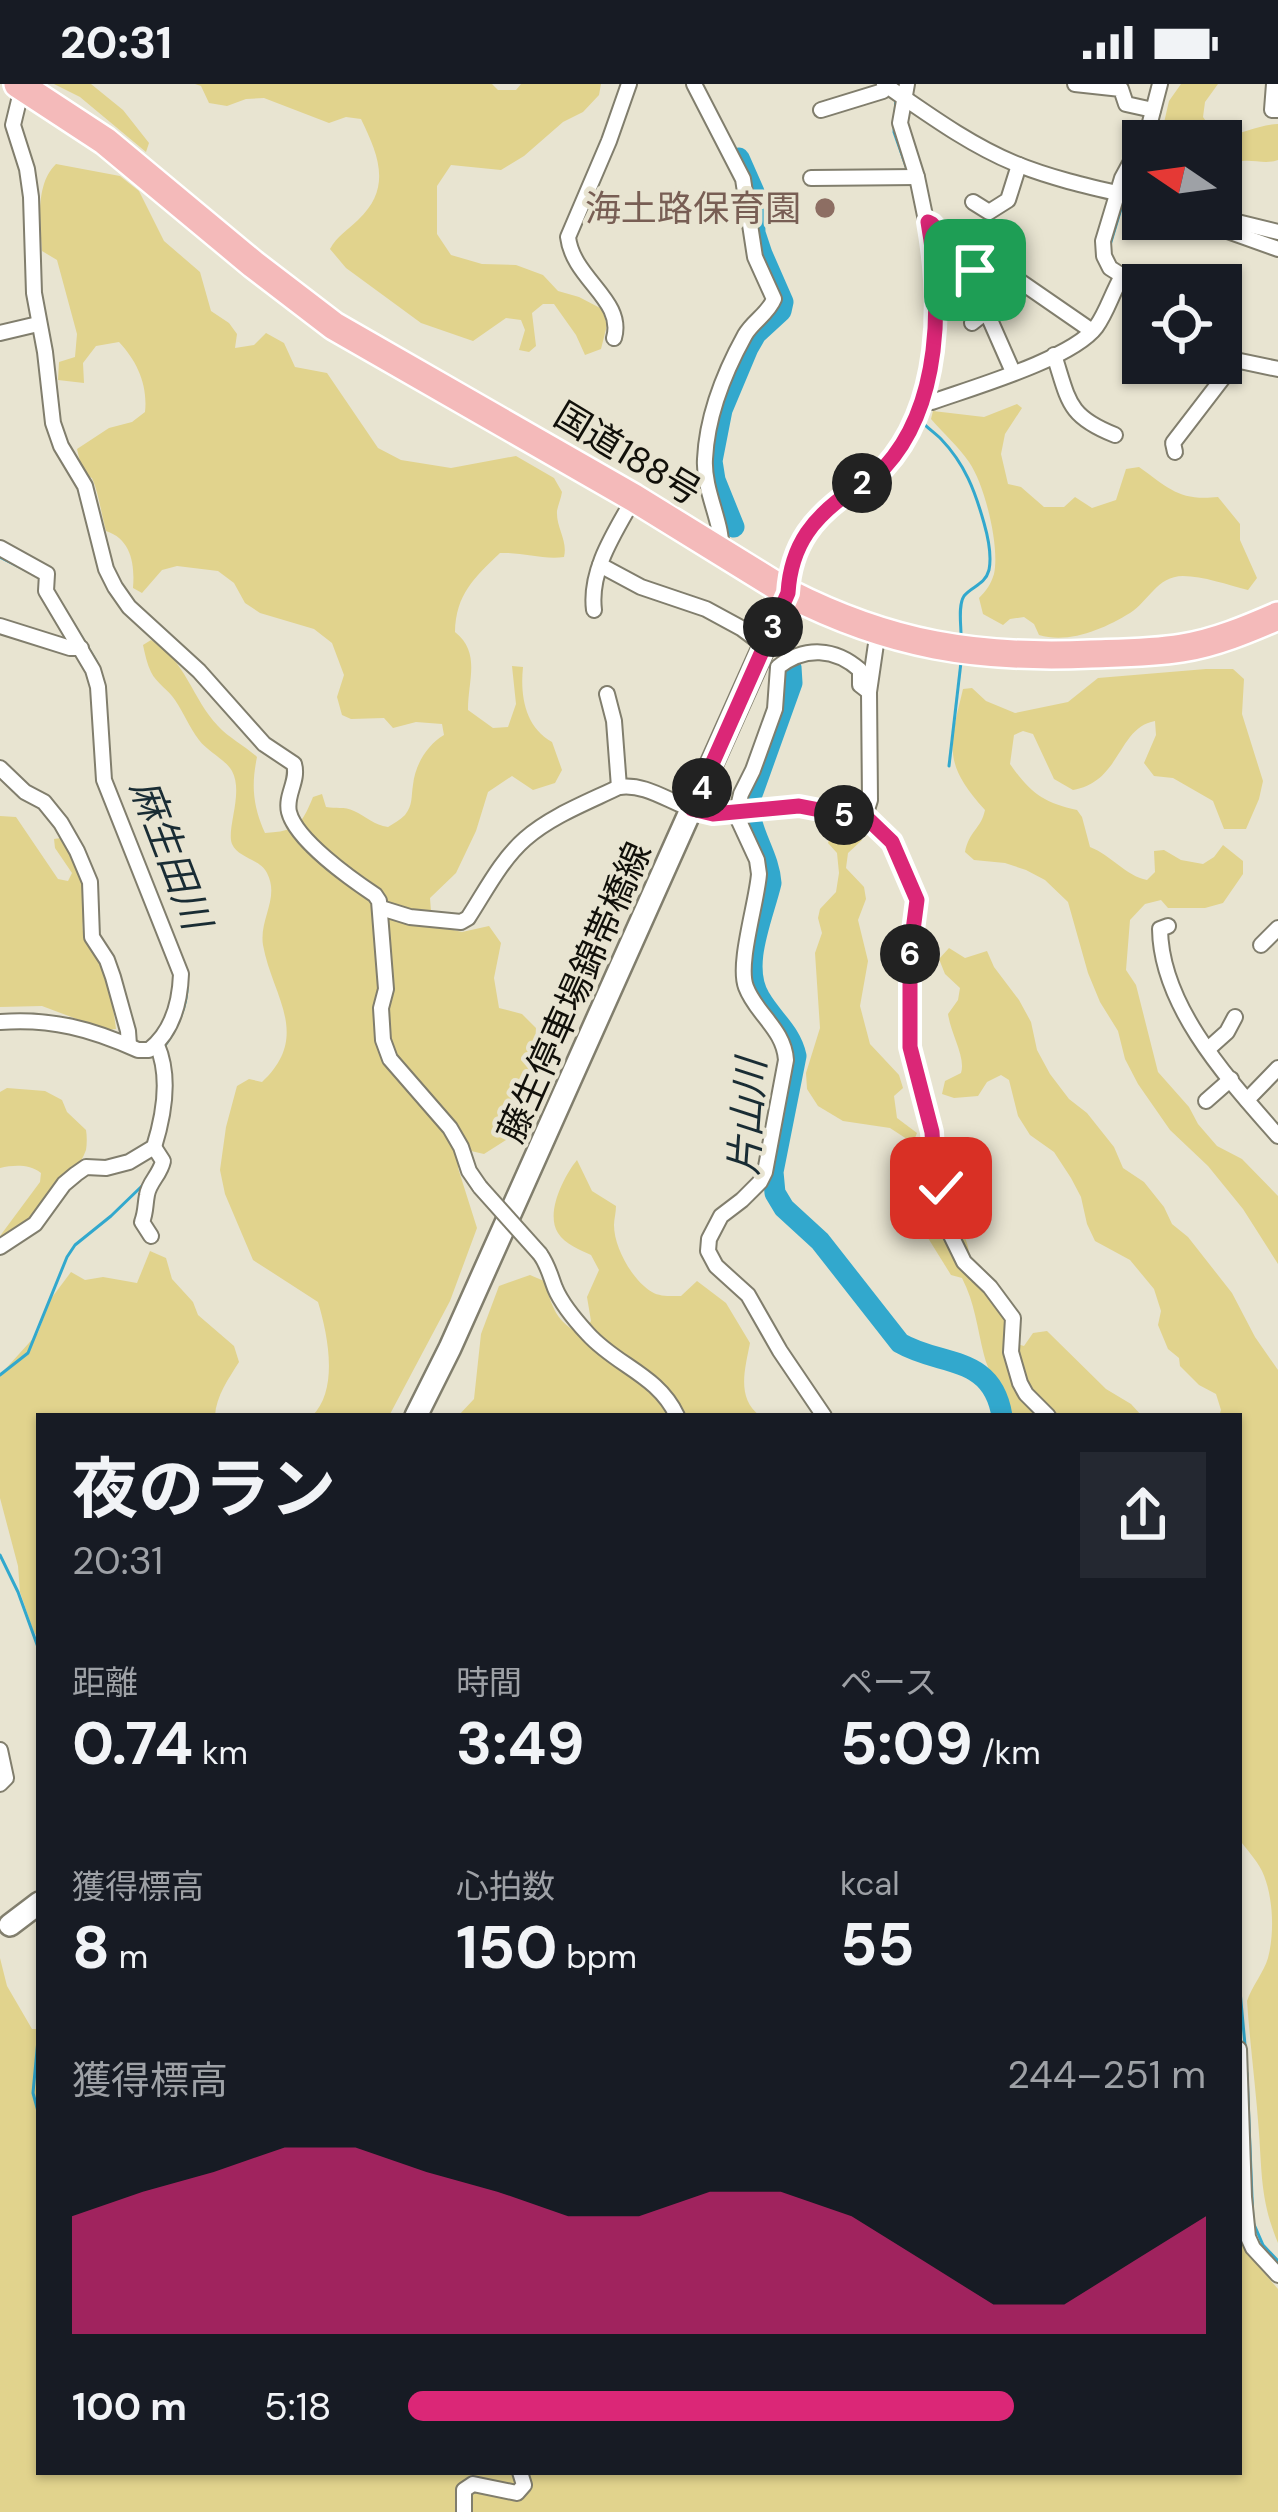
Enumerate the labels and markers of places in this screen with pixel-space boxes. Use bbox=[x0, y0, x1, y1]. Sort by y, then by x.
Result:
place label: 海土路保育園 bbox=[585, 185, 801, 232]
marker: 海土路保育園 bbox=[812, 195, 838, 221]
pin bbox=[924, 219, 1026, 321]
pin: 2 bbox=[832, 453, 892, 513]
pin: 3 bbox=[743, 597, 803, 657]
pin: 4 bbox=[672, 758, 732, 818]
pin: 5 bbox=[814, 785, 874, 845]
pin: 6 bbox=[880, 924, 940, 984]
pin bbox=[890, 1137, 992, 1239]

